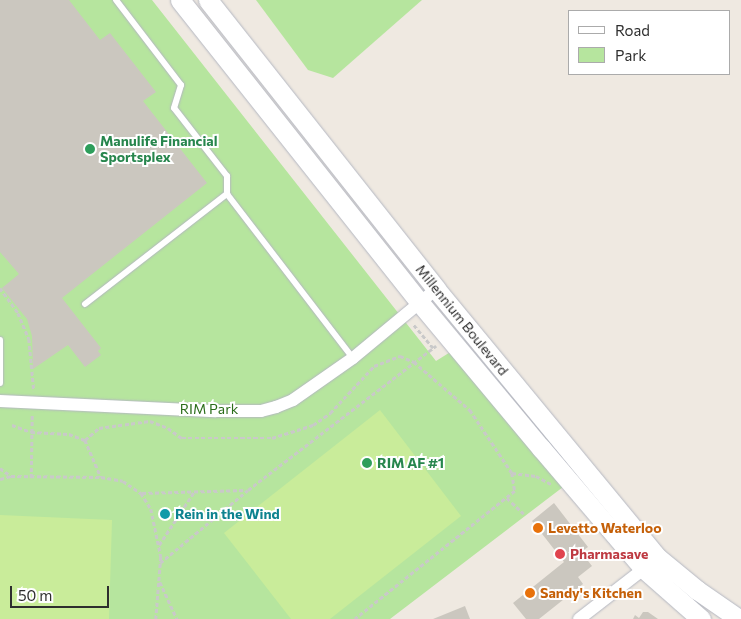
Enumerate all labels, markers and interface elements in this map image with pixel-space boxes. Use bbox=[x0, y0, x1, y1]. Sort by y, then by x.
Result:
legend bbox=[568, 10, 731, 75]
text: Road bbox=[615, 21, 650, 39]
text: Park bbox=[615, 46, 646, 64]
place label: Manulife Financial Sportsplex bbox=[100, 133, 217, 166]
marker: Manulife Financial Sportsplex bbox=[84, 143, 96, 155]
street label: Millennium Boulevard bbox=[412, 261, 512, 379]
park label: RIM Park bbox=[180, 401, 238, 417]
place label: RIM AF #1 bbox=[377, 455, 444, 471]
marker: RIM AF #1 bbox=[361, 457, 373, 469]
place label: Rein in the Wind bbox=[175, 506, 280, 522]
marker: Rein in the Wind bbox=[159, 508, 171, 520]
place label: Levetto Waterloo bbox=[548, 520, 662, 536]
marker: Levetto Waterloo bbox=[532, 522, 544, 534]
place label: Pharmasave bbox=[570, 546, 648, 562]
marker: Pharmasave bbox=[554, 548, 566, 560]
scale bar bbox=[12, 576, 111, 608]
place label: Sandy's Kitchen bbox=[540, 585, 642, 601]
text: 50 m bbox=[18, 586, 52, 604]
marker: Sandy's Kitchen bbox=[524, 587, 536, 599]

